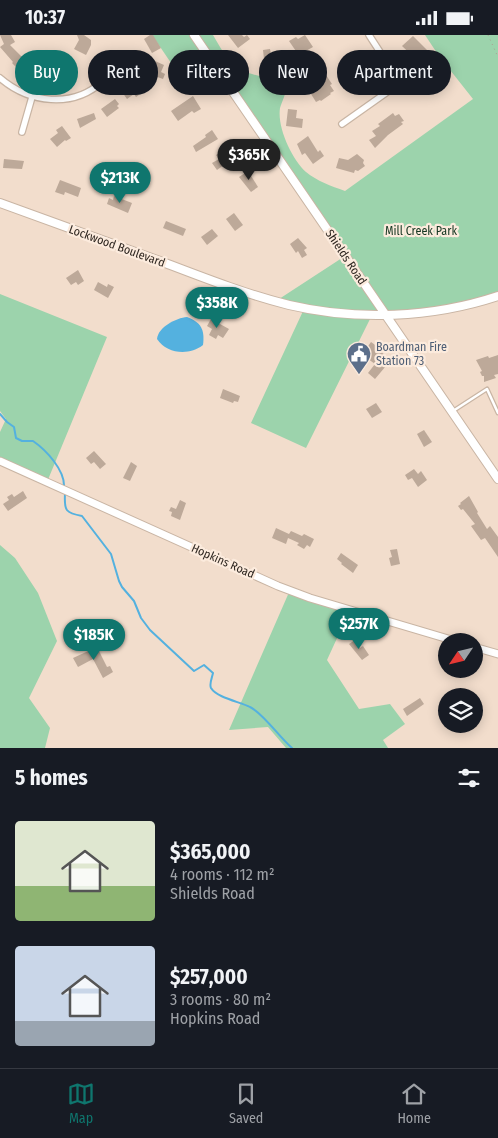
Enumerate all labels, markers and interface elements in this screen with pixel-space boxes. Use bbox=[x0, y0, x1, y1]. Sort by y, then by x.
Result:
text: 10:37 bbox=[25, 6, 65, 29]
chip: Buy bbox=[15, 50, 78, 95]
chip: Rent bbox=[88, 50, 158, 95]
chip: Filters bbox=[168, 50, 249, 95]
chip: New bbox=[259, 50, 327, 95]
chip: Apartment bbox=[337, 50, 451, 95]
pin: $365K bbox=[214, 139, 284, 181]
text: $365K bbox=[229, 145, 269, 164]
pin: $213K bbox=[85, 161, 155, 204]
text: $213K bbox=[101, 168, 139, 187]
street label: Lockwood Boulevard bbox=[67, 222, 167, 270]
park label: Mill Creek Park bbox=[385, 224, 457, 238]
street label: Shields Road bbox=[322, 227, 370, 287]
pin: $358K bbox=[182, 287, 252, 329]
text: $358K bbox=[196, 293, 238, 312]
place label: Boardman Fire Station 73 bbox=[376, 340, 447, 368]
public building icon: Boardman Fire Station 73 bbox=[346, 341, 372, 375]
street label: Hopkins Road bbox=[189, 541, 257, 581]
pin: $257K bbox=[324, 607, 394, 650]
text: $257K bbox=[340, 614, 378, 633]
pin: $185K bbox=[59, 619, 129, 661]
text: $185K bbox=[74, 625, 114, 644]
north arrow bbox=[438, 633, 482, 677]
map controls bbox=[438, 633, 483, 733]
button: layers bbox=[438, 688, 483, 733]
icon: filters bbox=[455, 764, 483, 792]
text: 5 homes bbox=[15, 765, 88, 791]
text: $365,000 bbox=[170, 839, 250, 865]
icon: home bbox=[55, 841, 115, 901]
text: 4 rooms · 112 m² bbox=[170, 865, 275, 884]
text: Shields Road bbox=[170, 884, 255, 903]
text: $257,000 bbox=[170, 964, 248, 990]
icon: home bbox=[55, 966, 115, 1026]
text: 3 rooms · 80 m² bbox=[170, 990, 271, 1009]
text: Hopkins Road bbox=[170, 1009, 260, 1028]
tab: Map bbox=[67, 1080, 95, 1127]
tab: Saved bbox=[229, 1080, 263, 1127]
tab: Home bbox=[397, 1080, 431, 1127]

